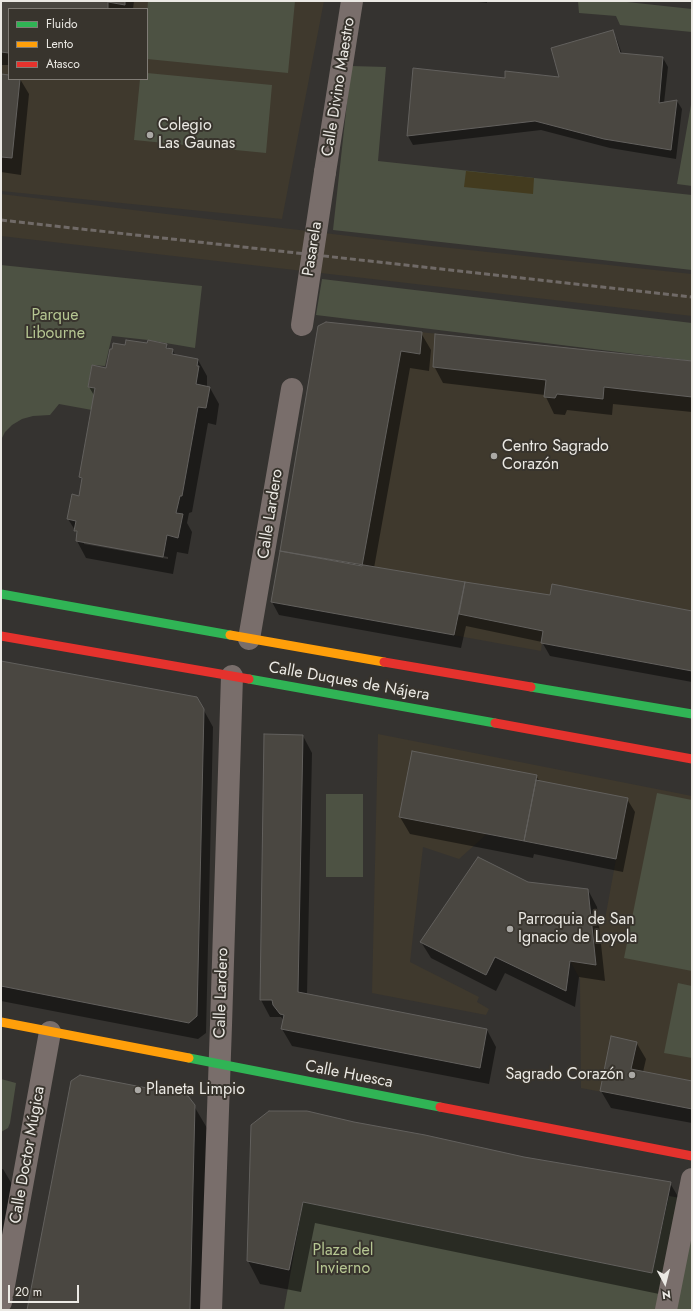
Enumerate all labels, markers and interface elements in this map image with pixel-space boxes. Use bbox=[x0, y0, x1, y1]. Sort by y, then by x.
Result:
legend bbox=[8, 8, 148, 80]
text: Fluido bbox=[46, 15, 78, 33]
street label: Calle Divino Maestro bbox=[319, 16, 359, 158]
text: Lento bbox=[46, 35, 73, 53]
text: Atasco bbox=[46, 55, 80, 73]
place label: Colegio Las Gaunas bbox=[158, 116, 235, 154]
marker: Colegio Las Gaunas bbox=[145, 130, 155, 140]
street label: Pasarela bbox=[299, 220, 327, 278]
park label: Parque Libourne bbox=[25, 306, 85, 344]
place label: Centro Sagrado Corazón bbox=[502, 437, 609, 475]
marker: Centro Sagrado Corazón bbox=[489, 451, 499, 461]
street label: Calle Lardero bbox=[254, 468, 288, 560]
street label: Calle Duques de Nájera bbox=[267, 658, 431, 706]
place label: Parroquia de San Ignacio de Loyola bbox=[518, 910, 637, 948]
marker: Parroquia de San Ignacio de Loyola bbox=[505, 924, 515, 934]
street label: Calle Lardero bbox=[211, 947, 233, 1039]
street label: Calle Huesca bbox=[304, 1057, 394, 1093]
place label: Sagrado Corazón bbox=[505, 1065, 624, 1085]
marker: Sagrado Corazón bbox=[627, 1070, 637, 1080]
place label: Planeta Limpio bbox=[146, 1080, 245, 1100]
street label: Calle Doctor Múgica bbox=[6, 1085, 50, 1225]
marker: Planeta Limpio bbox=[133, 1085, 143, 1095]
park label: Plaza del Invierno bbox=[312, 1241, 374, 1279]
north arrow bbox=[645, 1263, 685, 1303]
scale bar bbox=[10, 1277, 81, 1303]
text: 20 m bbox=[15, 1283, 42, 1301]
text: N bbox=[661, 1286, 672, 1303]

